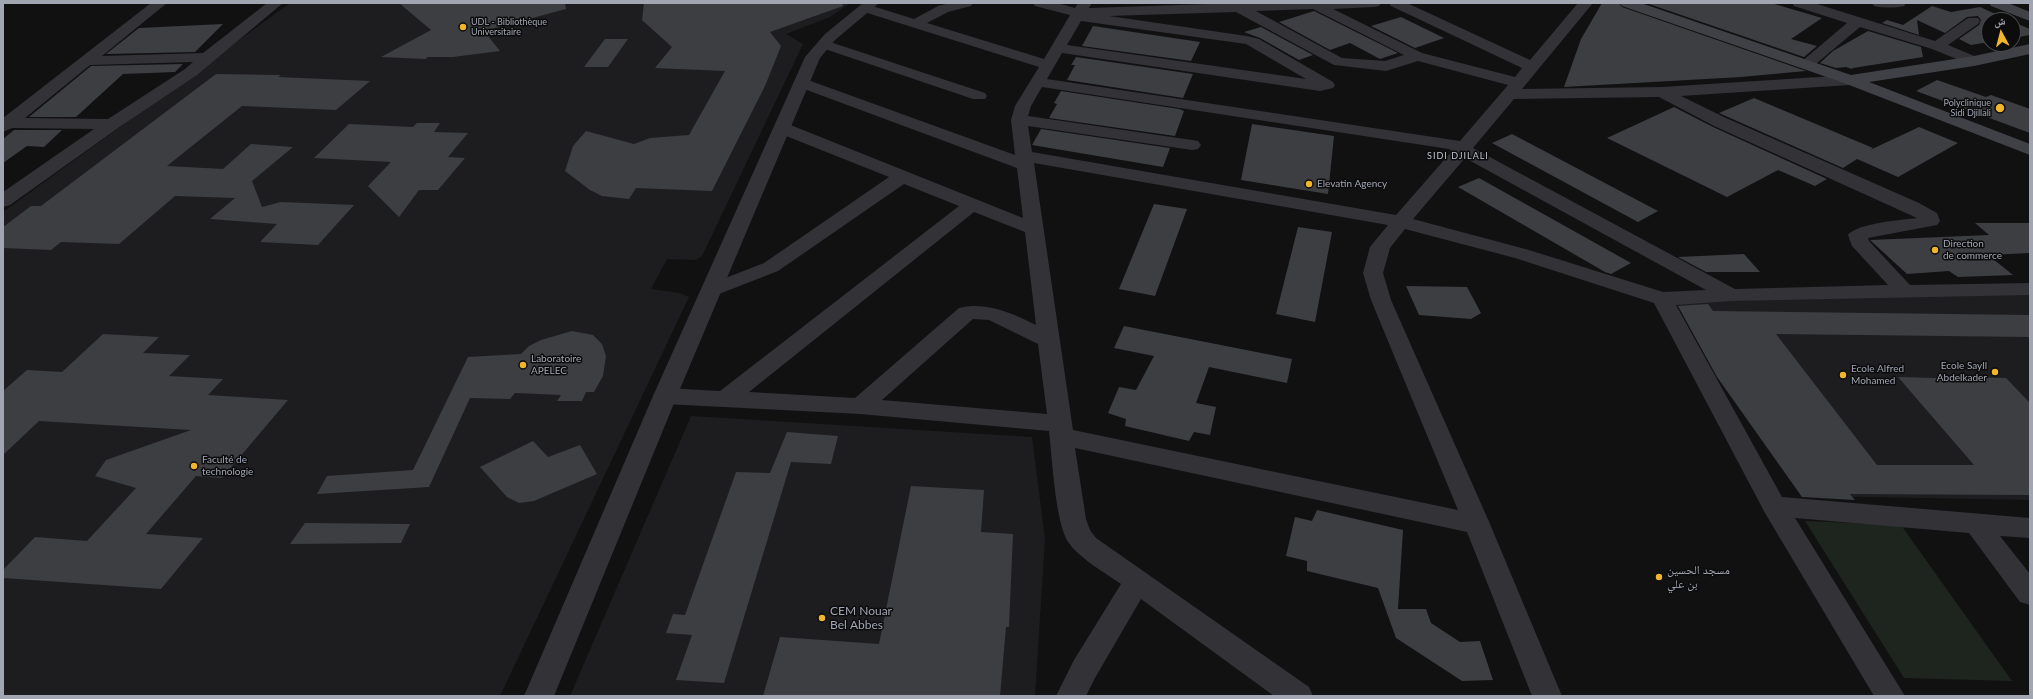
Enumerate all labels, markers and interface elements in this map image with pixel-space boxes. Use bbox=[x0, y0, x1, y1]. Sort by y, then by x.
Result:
north arrow bbox=[1981, 12, 2021, 52]
text: ش bbox=[1993, 13, 2006, 28]
place label: UDL - Bibliothèque Universitaire bbox=[471, 17, 547, 38]
marker: UDL - Bibliothèque Universitaire bbox=[458, 22, 468, 32]
place label: Polyclinique Sidi Djillali bbox=[1944, 98, 1991, 119]
marker: Polyclinique Sidi Djillali bbox=[1994, 102, 2006, 114]
district label: SIDI DJILALI bbox=[1427, 151, 1489, 161]
place label: Elevatin Agency bbox=[1317, 178, 1387, 190]
marker: Elevatin Agency bbox=[1304, 179, 1314, 189]
place label: Direction de commerce bbox=[1943, 238, 2002, 262]
marker: Direction de commerce bbox=[1930, 245, 1940, 255]
place label: Laboratoire APELEC bbox=[531, 353, 581, 376]
marker: Laboratoire APELEC bbox=[518, 360, 528, 370]
place label: Ecole Sayll Abdelkader bbox=[1937, 360, 1987, 384]
place label: Ecole Alfred Mohamed bbox=[1851, 363, 1904, 386]
marker: Ecole Sayll Abdelkader bbox=[1990, 367, 2000, 377]
marker: Ecole Alfred Mohamed bbox=[1838, 370, 1848, 380]
place label: Faculté de technologie bbox=[202, 454, 253, 478]
marker: Faculté de technologie bbox=[189, 461, 199, 471]
place label: مسجد الحسين بن علي bbox=[1667, 563, 1730, 591]
marker: مسجد الحسين بن علي bbox=[1654, 572, 1664, 582]
place label: CEM Nouar Bel Abbes bbox=[830, 604, 892, 632]
marker: CEM Nouar Bel Abbes bbox=[817, 613, 827, 623]

